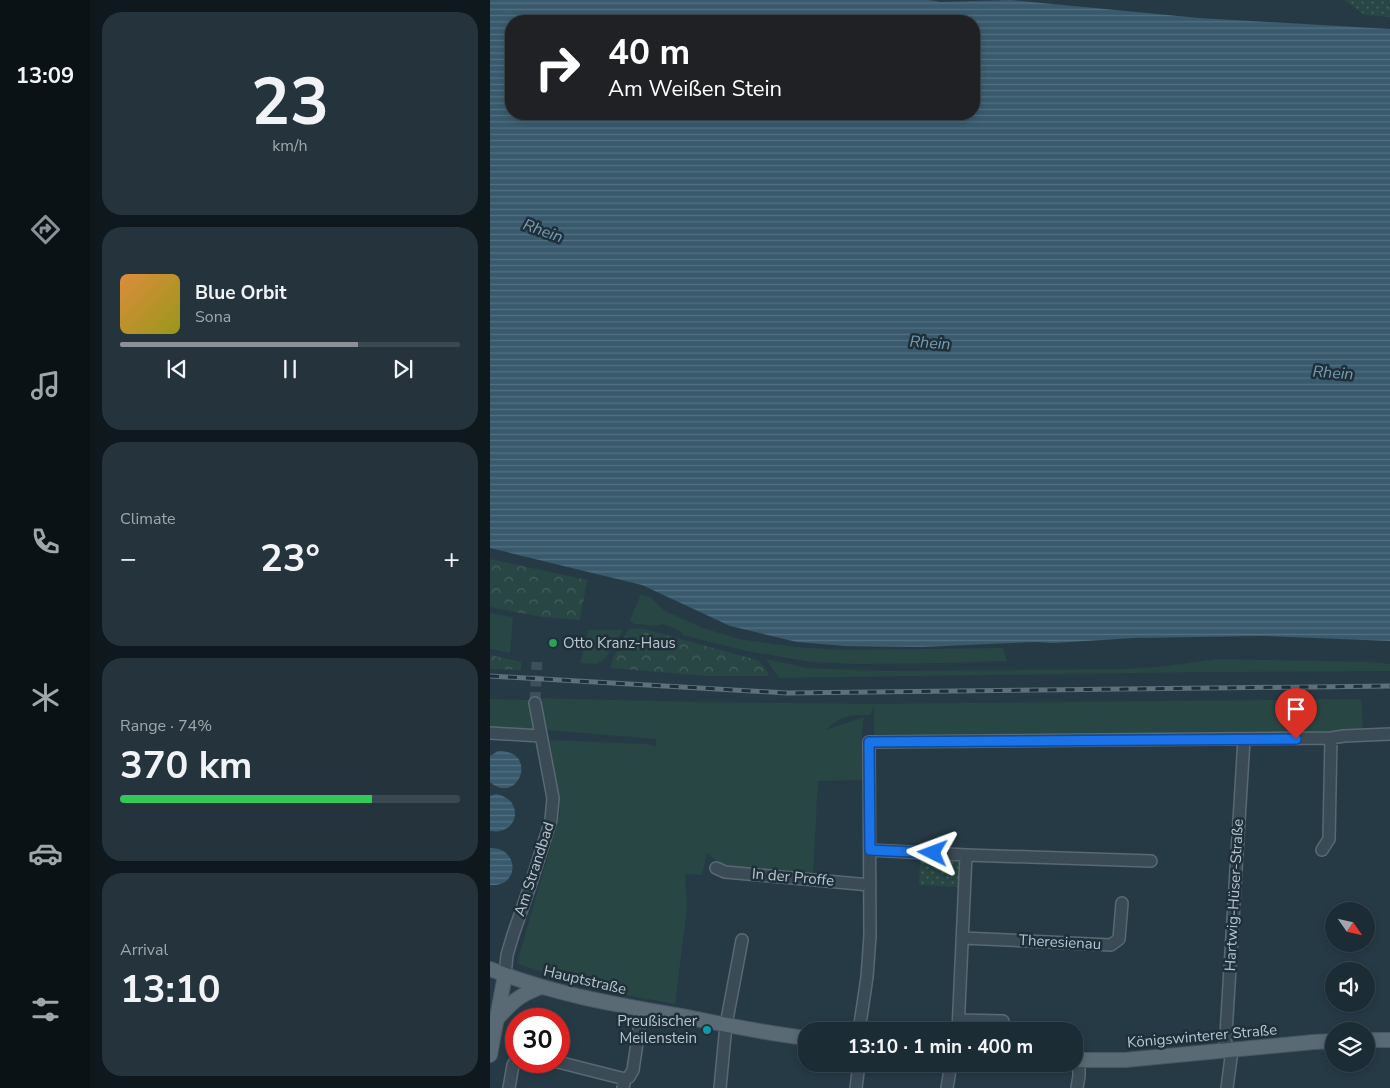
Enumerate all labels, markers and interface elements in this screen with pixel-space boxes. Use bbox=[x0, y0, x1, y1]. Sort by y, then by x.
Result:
text: 40 m bbox=[608, 29, 690, 76]
icon: right bbox=[525, 35, 590, 100]
text: 23 bbox=[251, 58, 329, 147]
text: 13:09 bbox=[16, 61, 74, 91]
text: Am Weißen Stein bbox=[608, 74, 782, 104]
text: km/h bbox=[272, 135, 308, 157]
icon: directions bbox=[28, 212, 63, 247]
water label: Rhein bbox=[520, 214, 566, 248]
text: Blue Orbit bbox=[195, 280, 286, 306]
text: Sona bbox=[195, 306, 231, 328]
water label: Rhein bbox=[909, 331, 951, 355]
icon: previous bbox=[163, 355, 191, 383]
icon: pause bbox=[276, 355, 304, 383]
icon: next bbox=[389, 355, 417, 383]
water label: Rhein bbox=[1312, 361, 1354, 385]
icon: music bbox=[28, 368, 63, 403]
text: Climate bbox=[120, 508, 175, 530]
icon: phone bbox=[28, 524, 63, 559]
text: 23° bbox=[260, 533, 320, 584]
text: − bbox=[120, 540, 137, 578]
text: + bbox=[443, 540, 460, 578]
place label: Otto Kranz-Haus bbox=[563, 633, 676, 653]
marker: Otto Kranz-Haus bbox=[547, 637, 559, 649]
icon: climate bbox=[28, 680, 63, 715]
pin bbox=[1275, 688, 1317, 739]
icon: arrive bbox=[1282, 695, 1310, 723]
text: Range · 74% bbox=[120, 715, 212, 737]
text: 370 km bbox=[120, 740, 252, 791]
street label: Hartwig-Hüser-Straße bbox=[1220, 818, 1248, 972]
street label: Am Strandbad bbox=[509, 819, 559, 919]
position arrow bbox=[906, 826, 958, 878]
icon: car bbox=[28, 836, 63, 871]
street label: In der Proffe bbox=[751, 863, 835, 891]
north arrow bbox=[1325, 902, 1375, 952]
map controls bbox=[1325, 902, 1375, 1072]
street label: Theresienau bbox=[1018, 930, 1102, 954]
text: Arrival bbox=[120, 939, 168, 961]
street label: Hauptstraße bbox=[542, 961, 628, 999]
button: sound bbox=[1325, 962, 1375, 1012]
text: 13:10 bbox=[120, 964, 221, 1015]
icon: filters bbox=[28, 992, 63, 1027]
speed limit sign: 30 bbox=[505, 1008, 570, 1073]
place label: Preußischer Meilenstein bbox=[617, 1011, 698, 1048]
street label: Königswinterer Straße bbox=[1126, 1019, 1278, 1053]
button: layers bbox=[1325, 1022, 1375, 1072]
marker: Preußischer Meilenstein bbox=[701, 1024, 713, 1036]
text: 13:10 · 1 min · 400 m bbox=[848, 1034, 1033, 1060]

